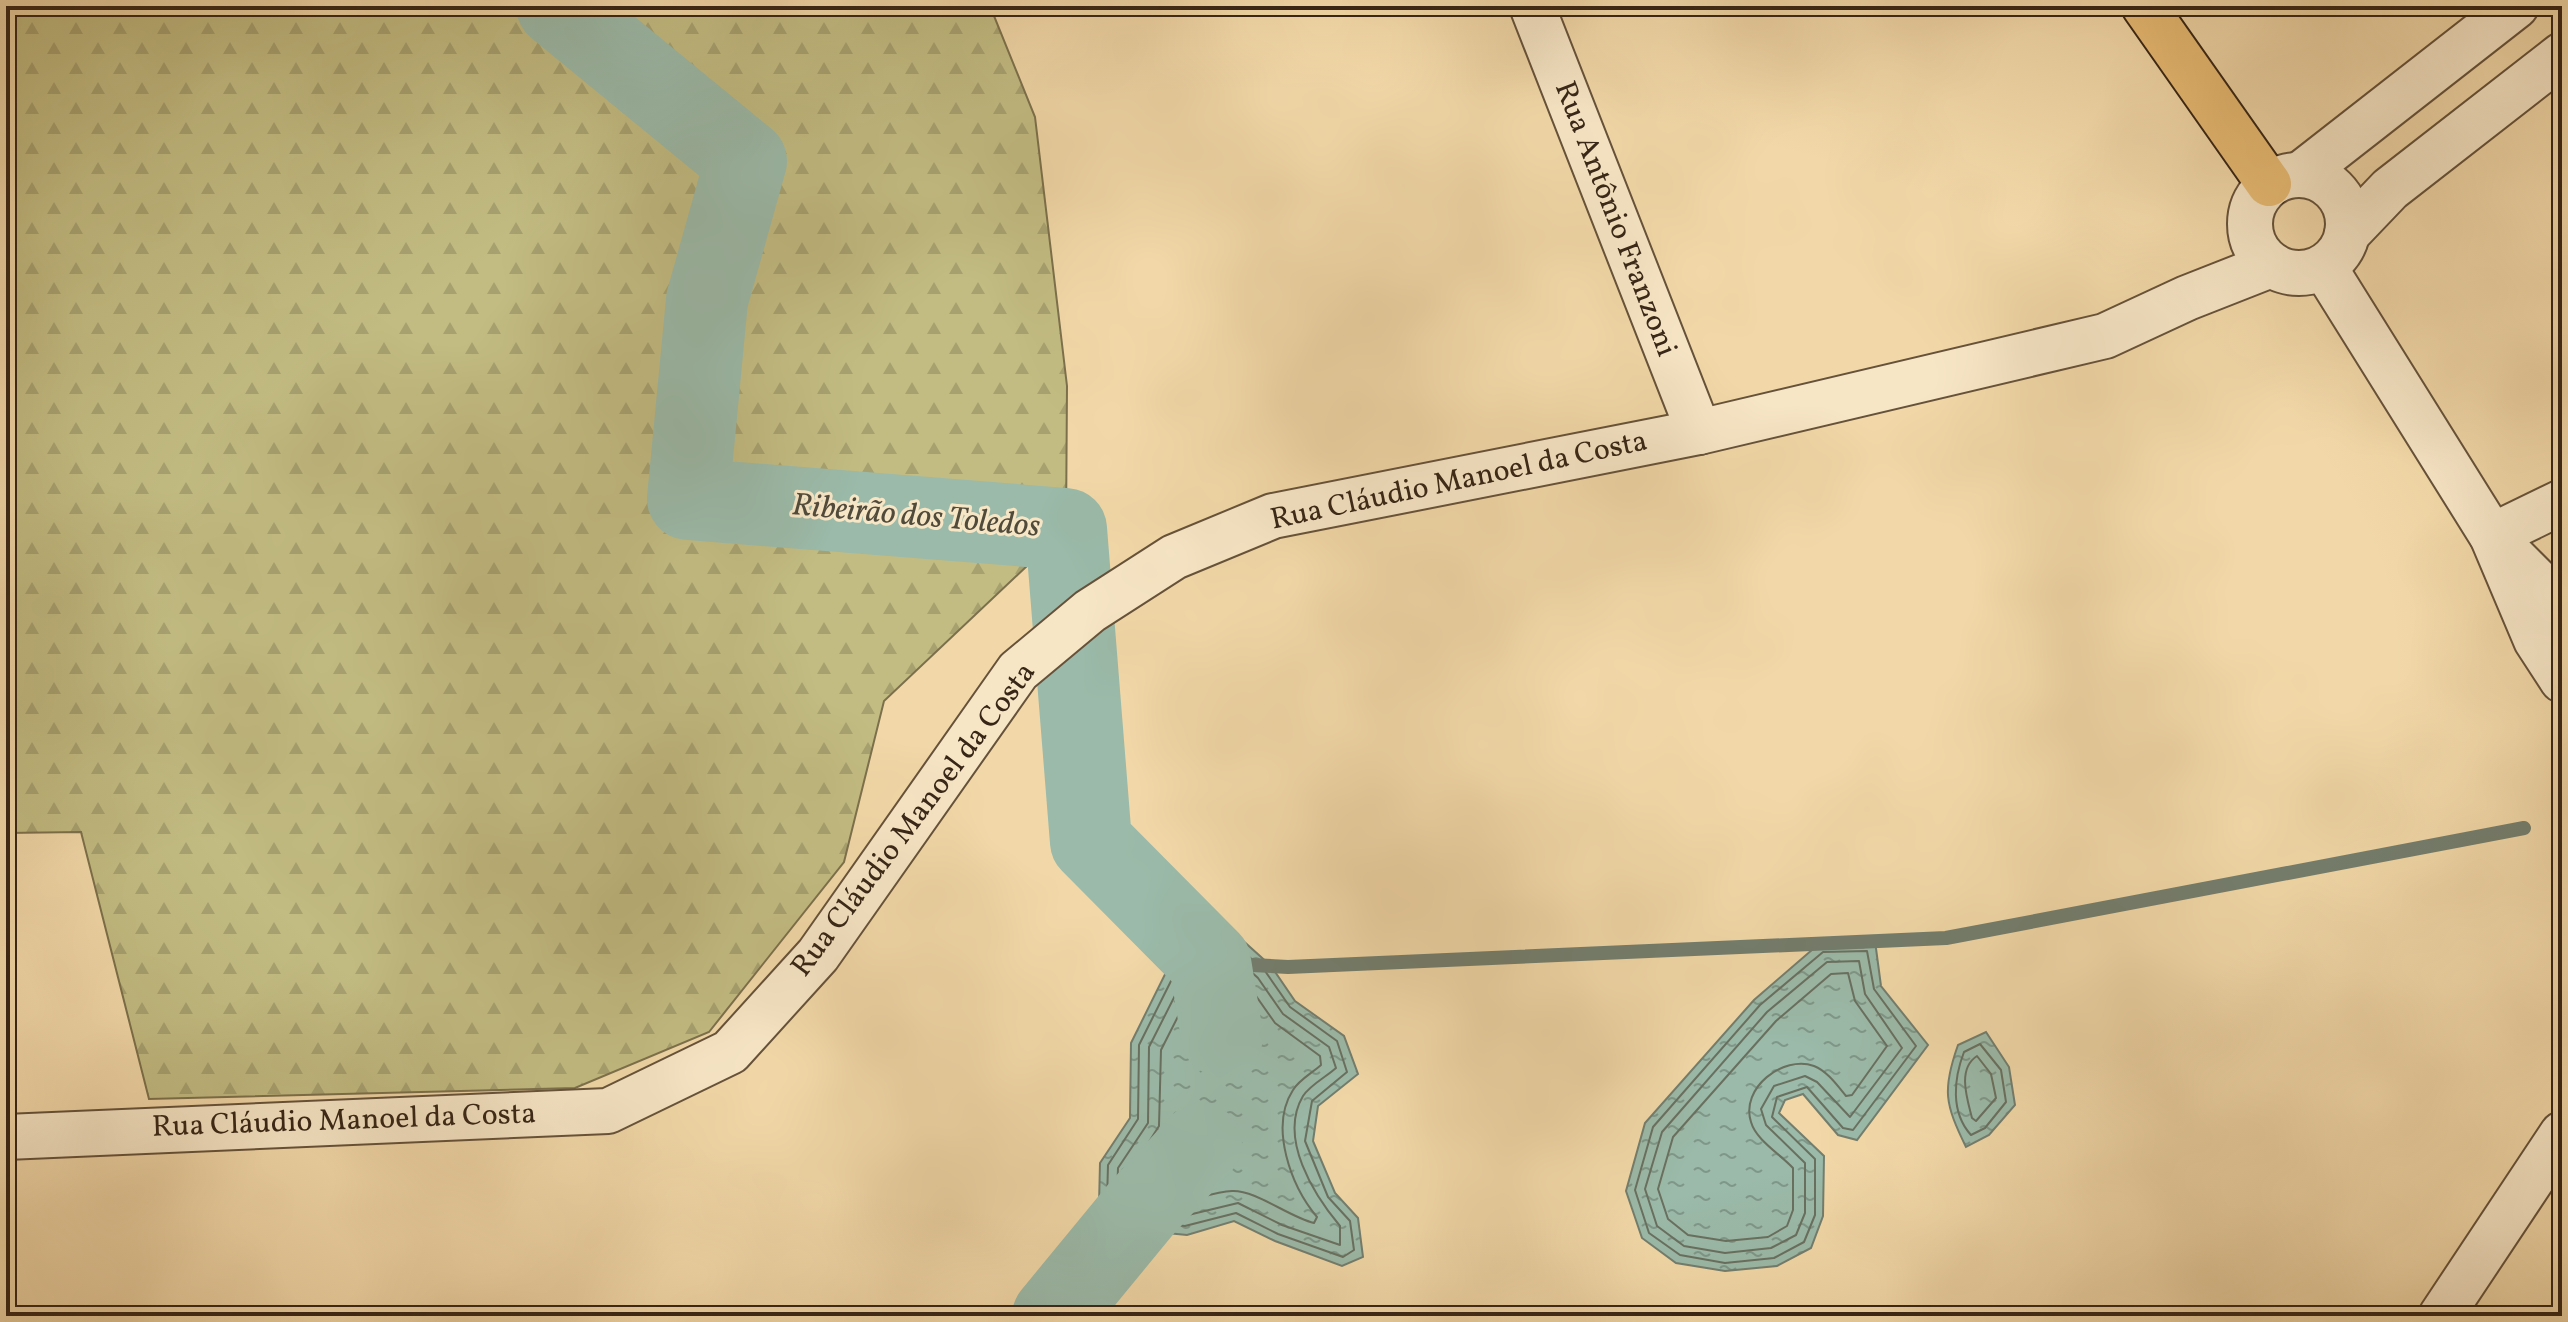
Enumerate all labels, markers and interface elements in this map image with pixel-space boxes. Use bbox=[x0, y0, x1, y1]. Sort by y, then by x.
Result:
street label: Rua Antônio Franzoni bbox=[1543, 75, 1687, 363]
street label: Rua Cláudio Manoel da Costa bbox=[1267, 421, 1651, 541]
water label: Ribeirão dos Toledos bbox=[790, 484, 1042, 550]
street label: Rua Cláudio Manoel da Costa bbox=[782, 654, 1046, 986]
street label: Rua Cláudio Manoel da Costa bbox=[151, 1093, 537, 1149]

